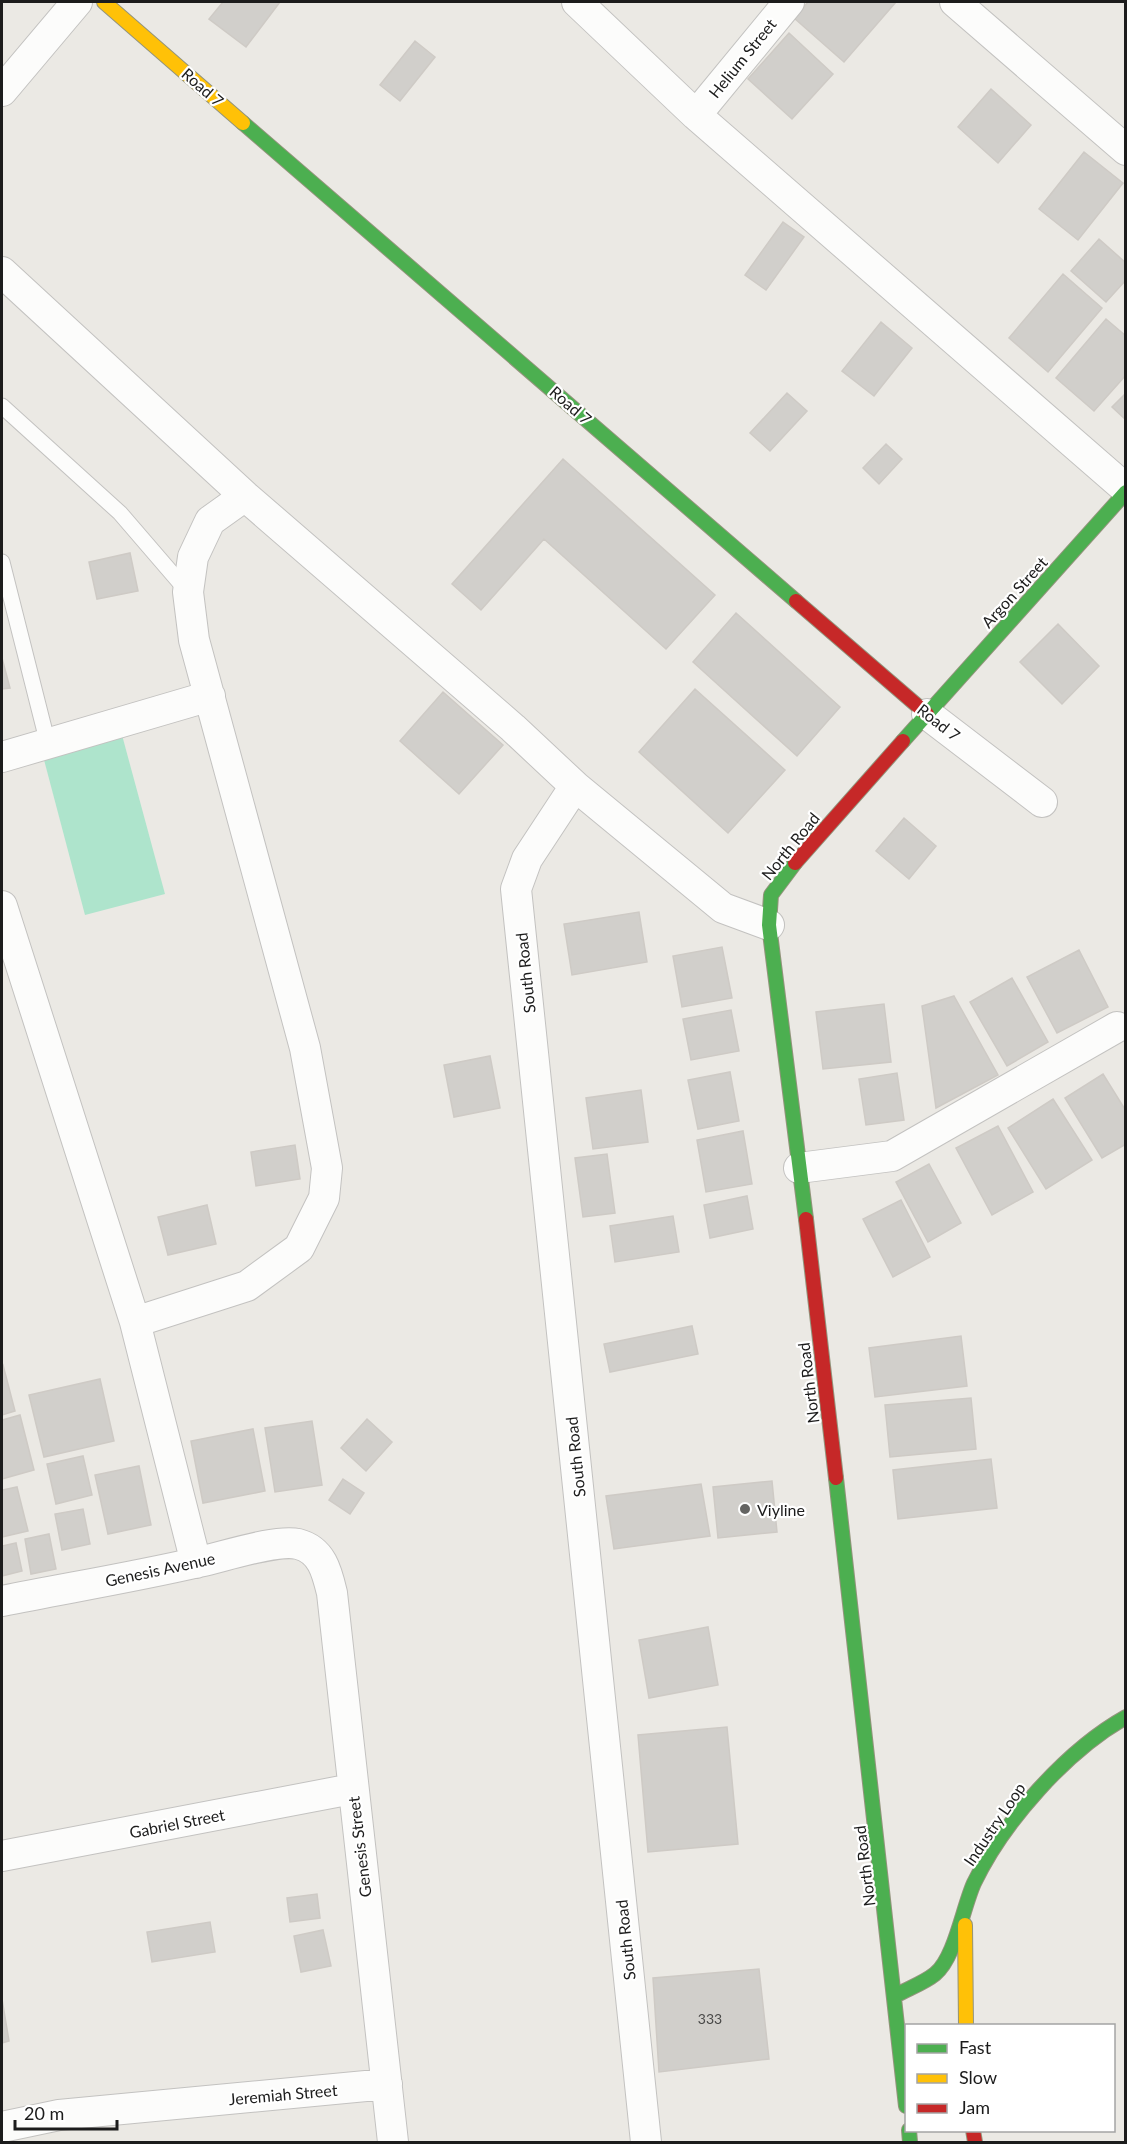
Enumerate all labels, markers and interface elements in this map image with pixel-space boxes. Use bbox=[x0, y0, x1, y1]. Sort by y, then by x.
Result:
street label: Helium Street bbox=[704, 14, 780, 101]
street label: Road 7 bbox=[178, 64, 228, 110]
street label: Road 7 bbox=[546, 382, 596, 428]
street label: Argon Street bbox=[977, 552, 1051, 631]
street label: Road 7 bbox=[914, 699, 964, 745]
street label: North Road bbox=[757, 808, 823, 884]
street label: South Road bbox=[511, 932, 539, 1014]
street label: North Road bbox=[794, 1342, 822, 1424]
street label: South Road bbox=[561, 1416, 589, 1498]
place label: Viyline bbox=[757, 1500, 805, 1519]
marker: Viyline bbox=[738, 1502, 752, 1516]
street label: Genesis Avenue bbox=[103, 1548, 217, 1590]
street label: Industry Loop bbox=[959, 1779, 1029, 1869]
street label: Genesis Street bbox=[343, 1795, 375, 1898]
street label: Gabriel Street bbox=[128, 1804, 227, 1842]
street label: North Road bbox=[850, 1825, 878, 1907]
street label: South Road bbox=[611, 1899, 639, 1981]
house number: 333 bbox=[698, 2010, 722, 2027]
legend bbox=[905, 2024, 1115, 2132]
text: Fast bbox=[959, 2036, 992, 2058]
text: Slow bbox=[959, 2066, 997, 2088]
street label: Jeremiah Street bbox=[228, 2080, 338, 2108]
scale bar bbox=[15, 2093, 117, 2131]
text: Jam bbox=[959, 2096, 990, 2118]
text: 20 m bbox=[24, 2102, 64, 2124]

